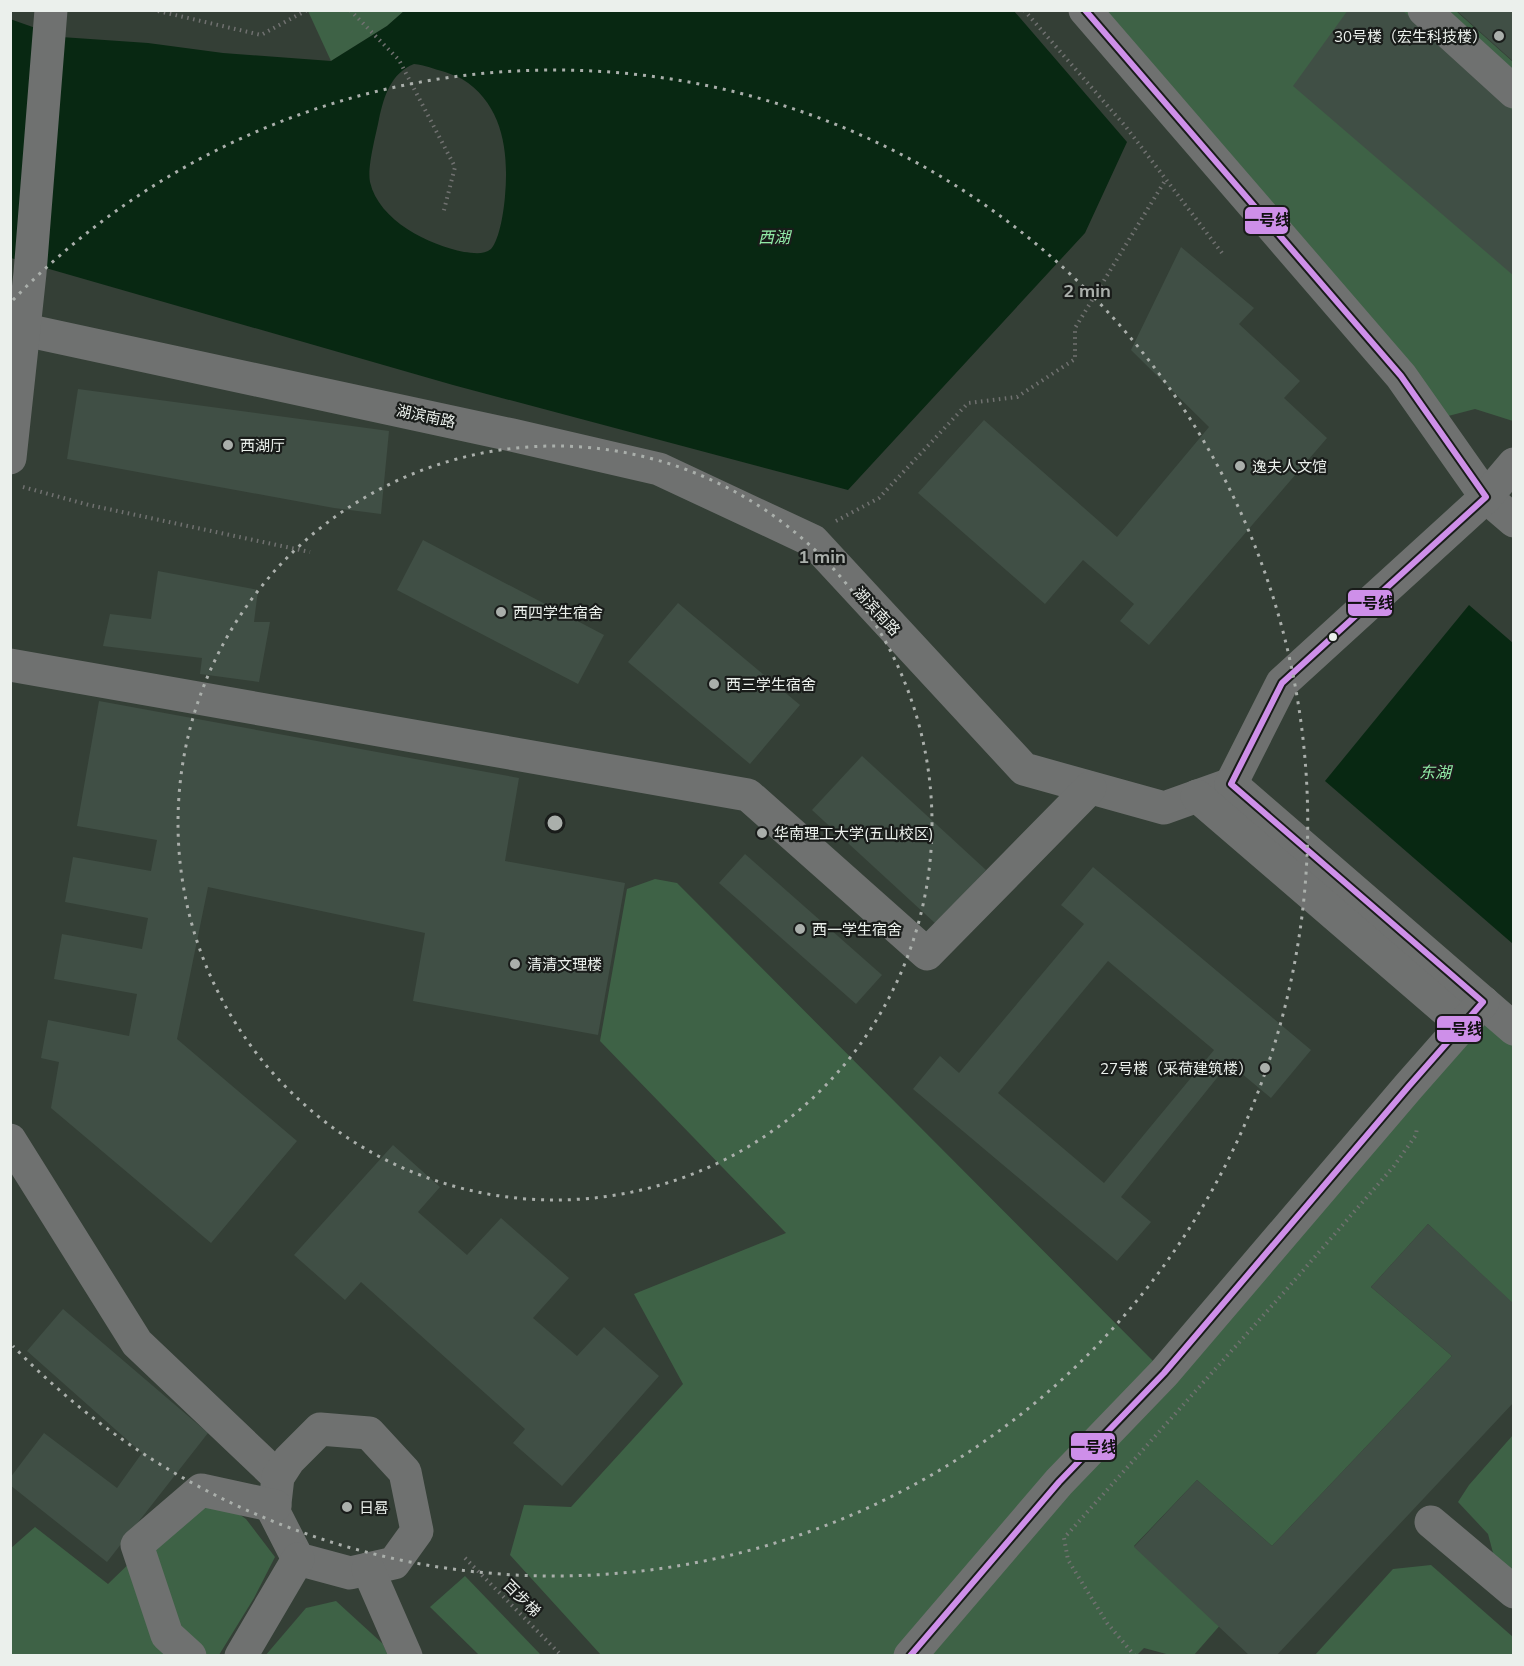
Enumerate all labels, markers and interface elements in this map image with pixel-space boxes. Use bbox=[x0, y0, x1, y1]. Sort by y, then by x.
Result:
place label: 30号楼（宏生科技楼） bbox=[1334, 27, 1487, 46]
marker: 30号楼（宏生科技楼） bbox=[1492, 29, 1506, 43]
line badge: 一号线 bbox=[1244, 206, 1289, 235]
text: 一号线 bbox=[1243, 210, 1291, 230]
water label: 西湖 bbox=[758, 227, 793, 247]
text: 2 min bbox=[1063, 279, 1111, 302]
street label: 湖滨南路 bbox=[395, 400, 457, 432]
place label: 西湖厅 bbox=[240, 436, 285, 455]
marker: 西湖厅 bbox=[221, 438, 235, 452]
place label: 逸夫人文馆 bbox=[1252, 457, 1327, 476]
marker: 逸夫人文馆 bbox=[1233, 459, 1247, 473]
text: 1 min bbox=[798, 545, 846, 568]
street label: 湖滨南路 bbox=[850, 583, 904, 639]
line badge: 一号线 bbox=[1347, 589, 1393, 617]
text: 一号线 bbox=[1346, 593, 1394, 613]
place label: 西四学生宿舍 bbox=[513, 603, 603, 622]
marker: 西四学生宿舍 bbox=[494, 605, 508, 619]
unlabelled marker bbox=[1327, 631, 1339, 643]
place label: 西三学生宿舍 bbox=[726, 675, 816, 694]
marker: 西三学生宿舍 bbox=[707, 677, 721, 691]
water label: 东湖 bbox=[1419, 762, 1454, 782]
centre of rings bbox=[545, 813, 565, 833]
place label: 华南理工大学(五山校区) bbox=[774, 824, 934, 843]
marker: 华南理工大学(五山校区) bbox=[755, 826, 769, 840]
place label: 西一学生宿舍 bbox=[812, 920, 902, 939]
marker: 西一学生宿舍 bbox=[793, 922, 807, 936]
place label: 清清文理楼 bbox=[527, 955, 602, 974]
marker: 清清文理楼 bbox=[508, 957, 522, 971]
line badge: 一号线 bbox=[1436, 1015, 1482, 1043]
text: 一号线 bbox=[1435, 1019, 1483, 1039]
place label: 27号楼（采荷建筑楼） bbox=[1100, 1059, 1253, 1078]
marker: 27号楼（采荷建筑楼） bbox=[1258, 1061, 1272, 1075]
line badge: 一号线 bbox=[1070, 1432, 1116, 1461]
text: 一号线 bbox=[1069, 1437, 1117, 1457]
place label: 日晷 bbox=[359, 1498, 389, 1517]
marker: 日晷 bbox=[340, 1500, 354, 1514]
street label: 百步梯 bbox=[499, 1575, 545, 1621]

